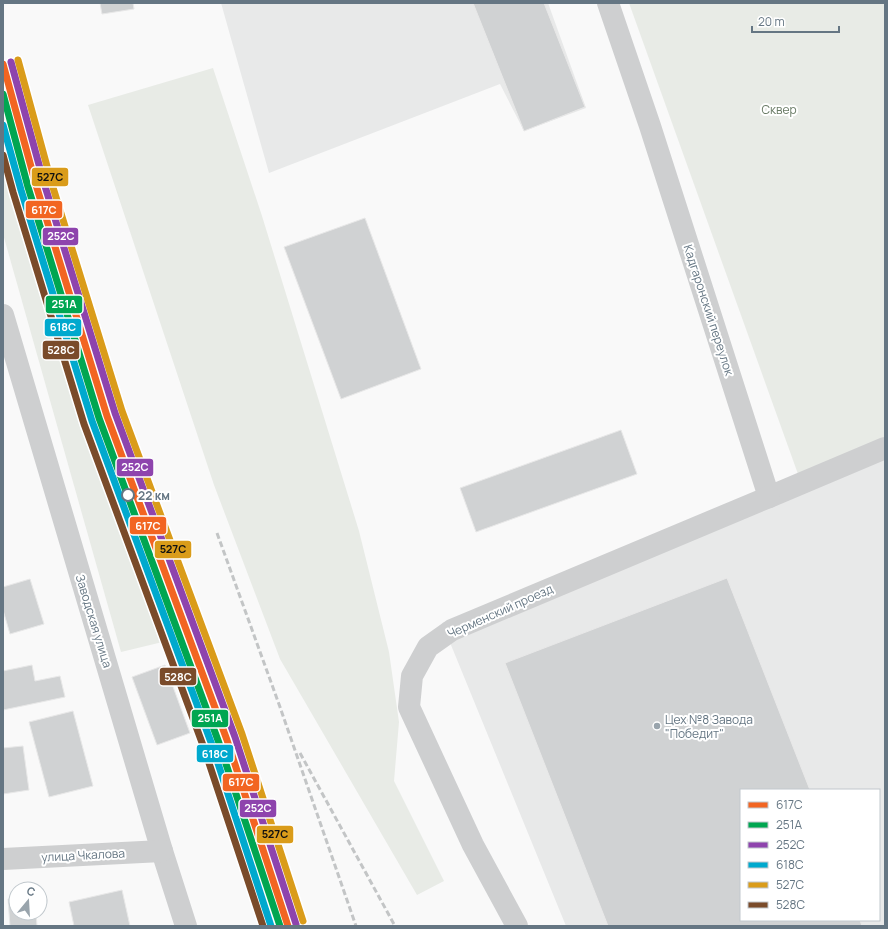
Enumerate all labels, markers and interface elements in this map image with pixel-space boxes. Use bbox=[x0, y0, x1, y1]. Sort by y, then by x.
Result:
scale bar bbox=[752, 8, 839, 34]
text: 20 m bbox=[758, 13, 785, 30]
park label: Сквер bbox=[761, 101, 797, 118]
line badge: 527С bbox=[31, 167, 69, 187]
text: 527С bbox=[37, 169, 63, 184]
line badge: 617C bbox=[25, 200, 63, 219]
text: 617C bbox=[31, 202, 57, 217]
line badge: 252С bbox=[42, 227, 79, 246]
text: 252С bbox=[47, 228, 75, 243]
street label: Кадгаронский переулок bbox=[680, 242, 739, 379]
line badge: 251А bbox=[45, 295, 83, 314]
text: 251А bbox=[51, 296, 77, 311]
line badge: 618С bbox=[44, 318, 82, 337]
text: 618С bbox=[50, 319, 76, 334]
line badge: 528С bbox=[42, 340, 80, 360]
text: 528С bbox=[47, 342, 75, 357]
line badge: 252С bbox=[116, 458, 154, 477]
text: 252С bbox=[121, 459, 149, 474]
place label: 22 км bbox=[138, 487, 170, 504]
marker: 22 км bbox=[121, 488, 135, 502]
line badge: 617C bbox=[129, 516, 167, 535]
text: 617C bbox=[135, 518, 161, 533]
line badge: 527С bbox=[154, 540, 192, 559]
text: 527С bbox=[160, 541, 186, 556]
street label: Заводская улица bbox=[72, 572, 116, 670]
street label: Черменский проезд bbox=[444, 580, 556, 642]
line badge: 528С bbox=[159, 667, 197, 686]
text: 528С bbox=[164, 669, 192, 684]
line badge: 251А bbox=[191, 709, 229, 728]
text: 251А bbox=[197, 710, 223, 725]
place label: Цех №8 Завода "Победит" bbox=[665, 711, 753, 742]
marker: Цех №8 Завода "Победит" bbox=[652, 721, 662, 731]
line badge: 618С bbox=[196, 744, 234, 763]
text: 618С bbox=[202, 746, 228, 761]
line badge: 617C bbox=[222, 773, 260, 792]
text: 617C bbox=[228, 774, 254, 789]
legend bbox=[740, 789, 880, 921]
text: 617C bbox=[776, 796, 803, 813]
line badge: 252С bbox=[239, 799, 277, 818]
text: 252С bbox=[244, 800, 272, 815]
text: 251А bbox=[776, 816, 802, 833]
line badge: 527С bbox=[256, 825, 294, 844]
text: 527С bbox=[262, 826, 288, 841]
text: 252С bbox=[776, 836, 805, 853]
street label: улица Чкалова bbox=[41, 844, 125, 866]
text: 618С bbox=[776, 856, 804, 873]
text: 527С bbox=[776, 876, 804, 893]
north arrow bbox=[8, 881, 48, 921]
text: С bbox=[25, 883, 37, 899]
text: 528С bbox=[776, 896, 805, 913]

